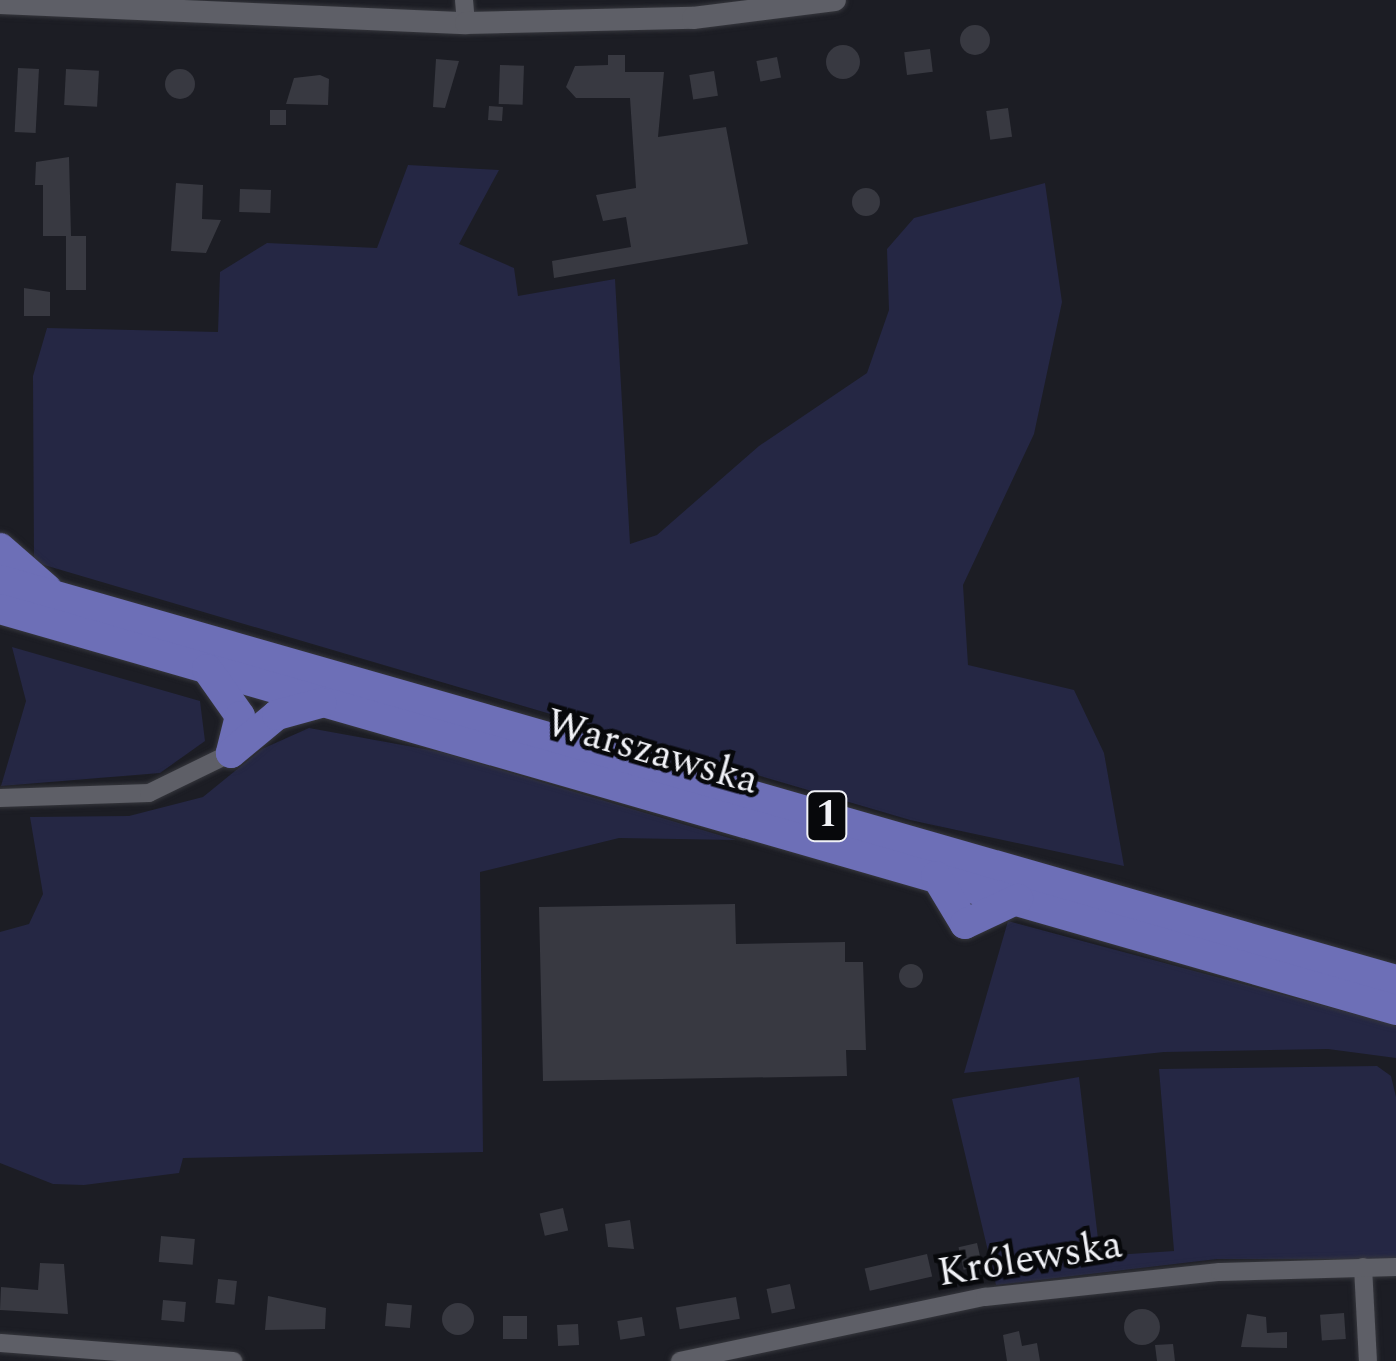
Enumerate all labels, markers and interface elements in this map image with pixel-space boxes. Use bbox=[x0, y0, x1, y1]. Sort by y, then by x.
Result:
street label: Warszawska bbox=[540, 700, 764, 806]
road number: 1 bbox=[804, 783, 850, 849]
street label: Królewska bbox=[934, 1222, 1126, 1298]

